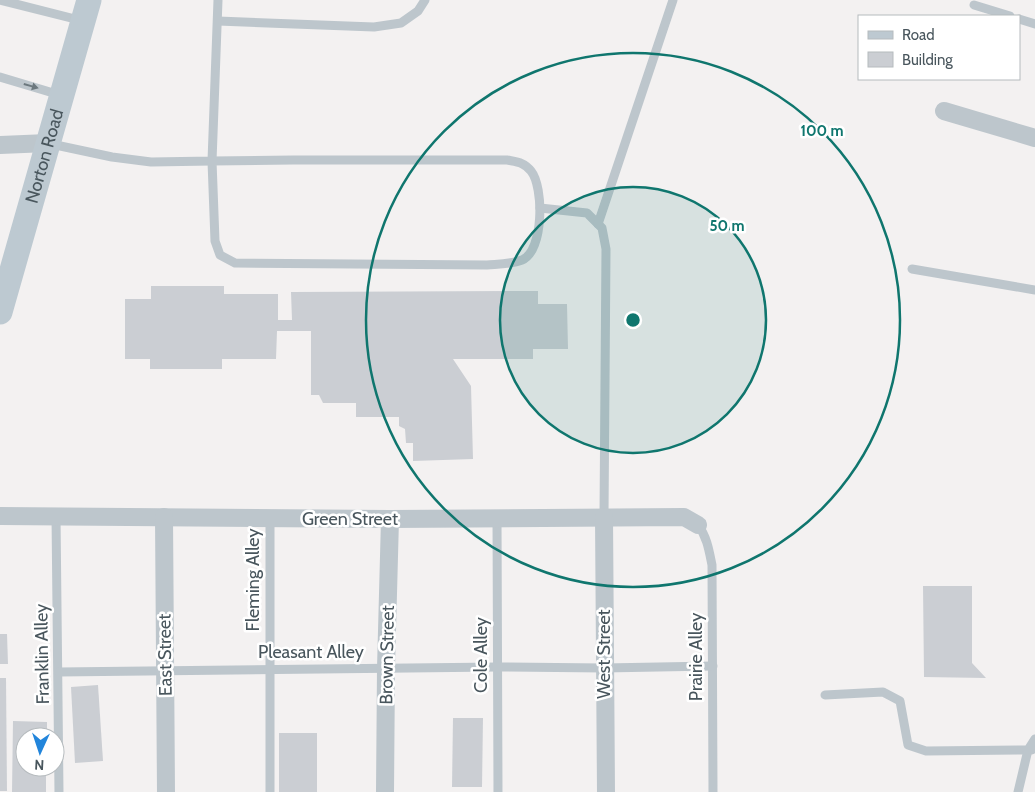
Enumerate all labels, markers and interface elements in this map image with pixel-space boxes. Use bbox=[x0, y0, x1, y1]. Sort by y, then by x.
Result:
legend bbox=[858, 15, 1020, 80]
text: Road bbox=[902, 26, 935, 44]
text: Building bbox=[902, 51, 953, 69]
one-way arrow bbox=[23, 83, 38, 91]
street label: Norton Road bbox=[21, 106, 68, 206]
text: 100 m bbox=[800, 122, 844, 140]
text: 50 m bbox=[709, 217, 745, 235]
centre of rings bbox=[624, 311, 642, 329]
street label: Green Street bbox=[302, 508, 398, 530]
street label: Fleming Alley bbox=[242, 528, 264, 632]
street label: Franklin Alley bbox=[30, 603, 54, 705]
street label: Brown Street bbox=[375, 605, 399, 705]
street label: West Street bbox=[593, 609, 615, 699]
street label: Prairie Alley bbox=[685, 613, 707, 701]
street label: East Street bbox=[153, 614, 177, 696]
street label: Cole Alley bbox=[470, 617, 492, 693]
street label: Pleasant Alley bbox=[258, 641, 364, 663]
north arrow bbox=[15, 727, 65, 777]
text: N bbox=[34, 756, 45, 774]

